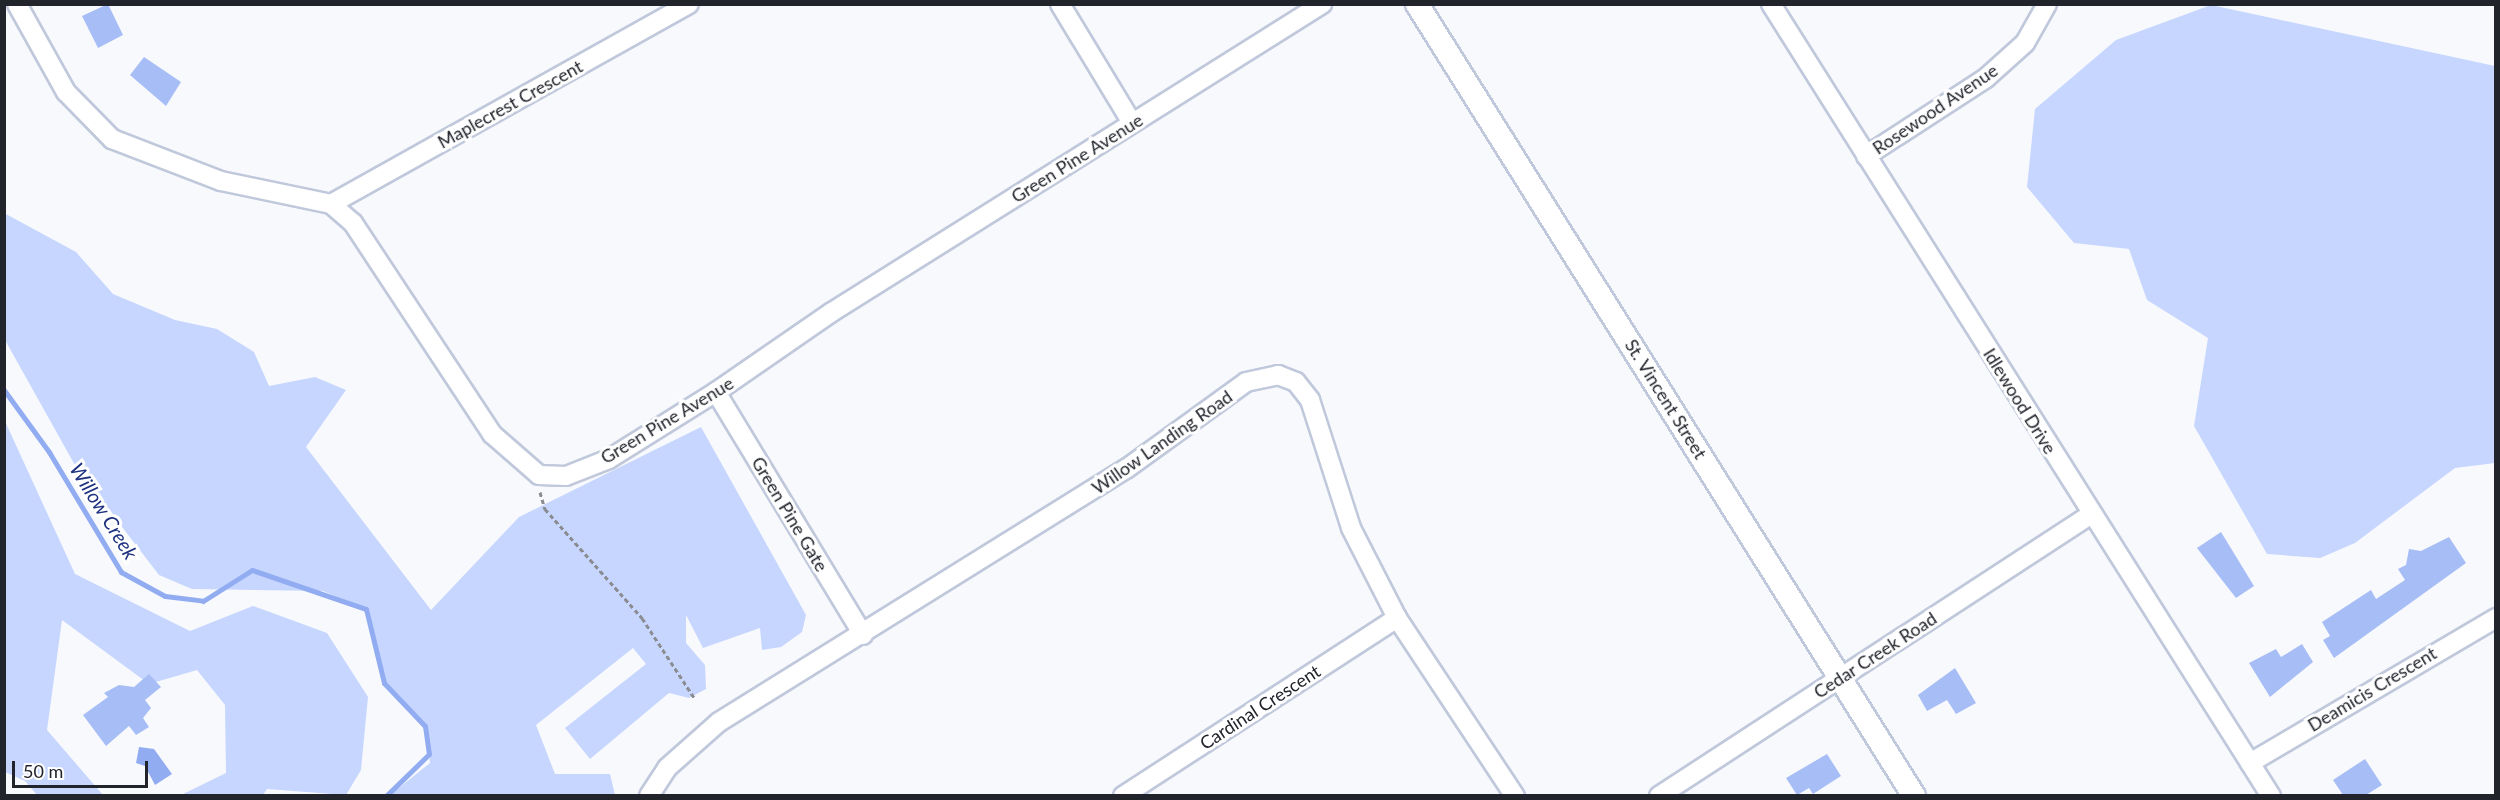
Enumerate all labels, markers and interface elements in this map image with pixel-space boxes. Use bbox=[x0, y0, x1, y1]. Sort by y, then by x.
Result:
street label: Maplecrest Crescent bbox=[434, 55, 586, 153]
street label: Rosewood Avenue bbox=[1868, 59, 2002, 159]
street label: Green Pine Avenue bbox=[1007, 109, 1147, 207]
street label: St. Vincent Street bbox=[1620, 335, 1712, 463]
street label: Idlewood Drive bbox=[1979, 344, 2061, 458]
street label: Green Pine Avenue bbox=[596, 372, 738, 468]
street label: Willow Landing Road bbox=[1087, 385, 1237, 499]
street label: Green Pine Gate bbox=[747, 453, 833, 575]
water label: Willow Creek bbox=[65, 458, 143, 564]
street label: Cedar Creek Road bbox=[1809, 607, 1941, 703]
street label: Deamicis Crescent bbox=[2304, 642, 2440, 736]
street label: Cardinal Crescent bbox=[1196, 660, 1324, 754]
scale bar bbox=[15, 749, 152, 787]
text: 50 m bbox=[23, 760, 63, 782]

